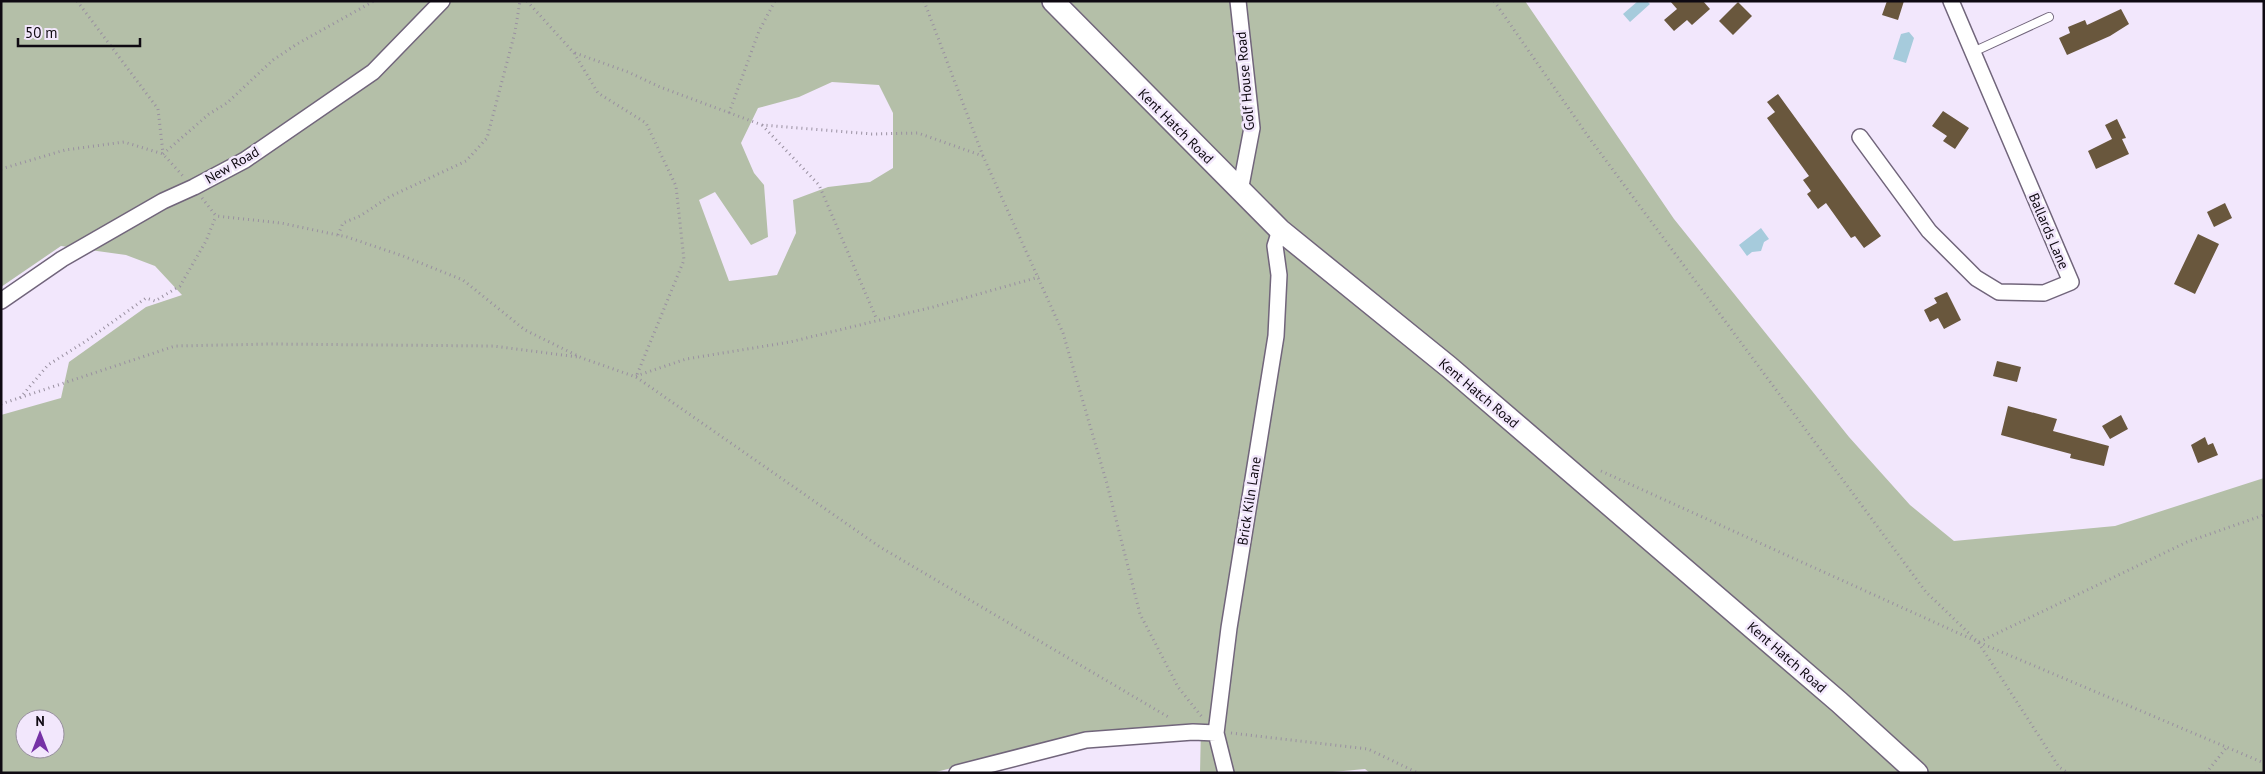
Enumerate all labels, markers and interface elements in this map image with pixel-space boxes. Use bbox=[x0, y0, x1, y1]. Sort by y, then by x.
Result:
scale bar bbox=[18, 15, 140, 47]
text: 50 m bbox=[25, 23, 58, 42]
street label: Golf House Road bbox=[1232, 31, 1258, 131]
street label: Kent Hatch Road bbox=[1134, 84, 1218, 168]
street label: New Road bbox=[202, 142, 262, 188]
street label: Ballards Lane bbox=[2025, 190, 2073, 272]
street label: Kent Hatch Road bbox=[1435, 354, 1523, 432]
street label: Brick Kiln Lane bbox=[1233, 455, 1265, 547]
street label: Kent Hatch Road bbox=[1744, 618, 1830, 696]
north arrow bbox=[15, 709, 65, 759]
text: N bbox=[35, 712, 45, 730]

